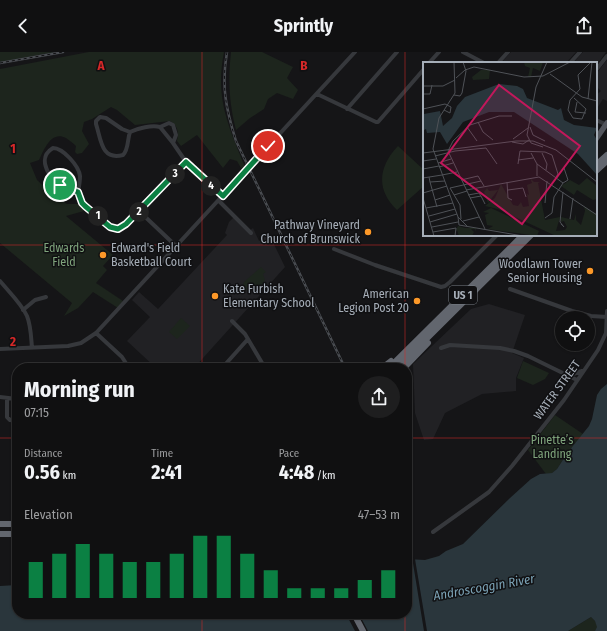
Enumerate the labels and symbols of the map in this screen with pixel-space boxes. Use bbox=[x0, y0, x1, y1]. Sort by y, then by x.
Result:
text: A bbox=[96, 58, 105, 73]
text: B bbox=[300, 58, 308, 73]
inset map bbox=[423, 62, 597, 236]
pin bbox=[251, 129, 285, 163]
text: 1 bbox=[10, 141, 16, 156]
pin: 3 bbox=[165, 164, 185, 184]
pin bbox=[43, 168, 77, 202]
pin: 4 bbox=[201, 176, 221, 196]
pin: 2 bbox=[129, 202, 149, 222]
pin: 1 bbox=[88, 206, 108, 226]
place label: Pathway Vineyard Church of Brunswick bbox=[260, 218, 360, 246]
marker: Pathway Vineyard Church of Brunswick bbox=[363, 227, 373, 237]
park label: Edwards Field bbox=[44, 241, 84, 269]
place label: Edward's Field Basketball Court bbox=[111, 241, 192, 269]
marker: Edward's Field Basketball Court bbox=[98, 250, 108, 260]
place label: Woodlawn Tower Senior Housing bbox=[499, 257, 583, 285]
marker: Woodlawn Tower Senior Housing bbox=[585, 266, 595, 276]
place label: Kate Furbish Elementary School bbox=[223, 282, 314, 310]
road number: US 1 bbox=[449, 286, 477, 304]
place label: American Legion Post 20 bbox=[338, 287, 409, 315]
marker: Kate Furbish Elementary School bbox=[210, 291, 220, 301]
marker: American Legion Post 20 bbox=[412, 296, 422, 306]
text: 2 bbox=[9, 334, 16, 349]
street label: WATER STREET bbox=[531, 357, 583, 422]
park label: Pinette’s Landing bbox=[531, 433, 573, 461]
water label: Androscoggin River bbox=[431, 571, 536, 603]

